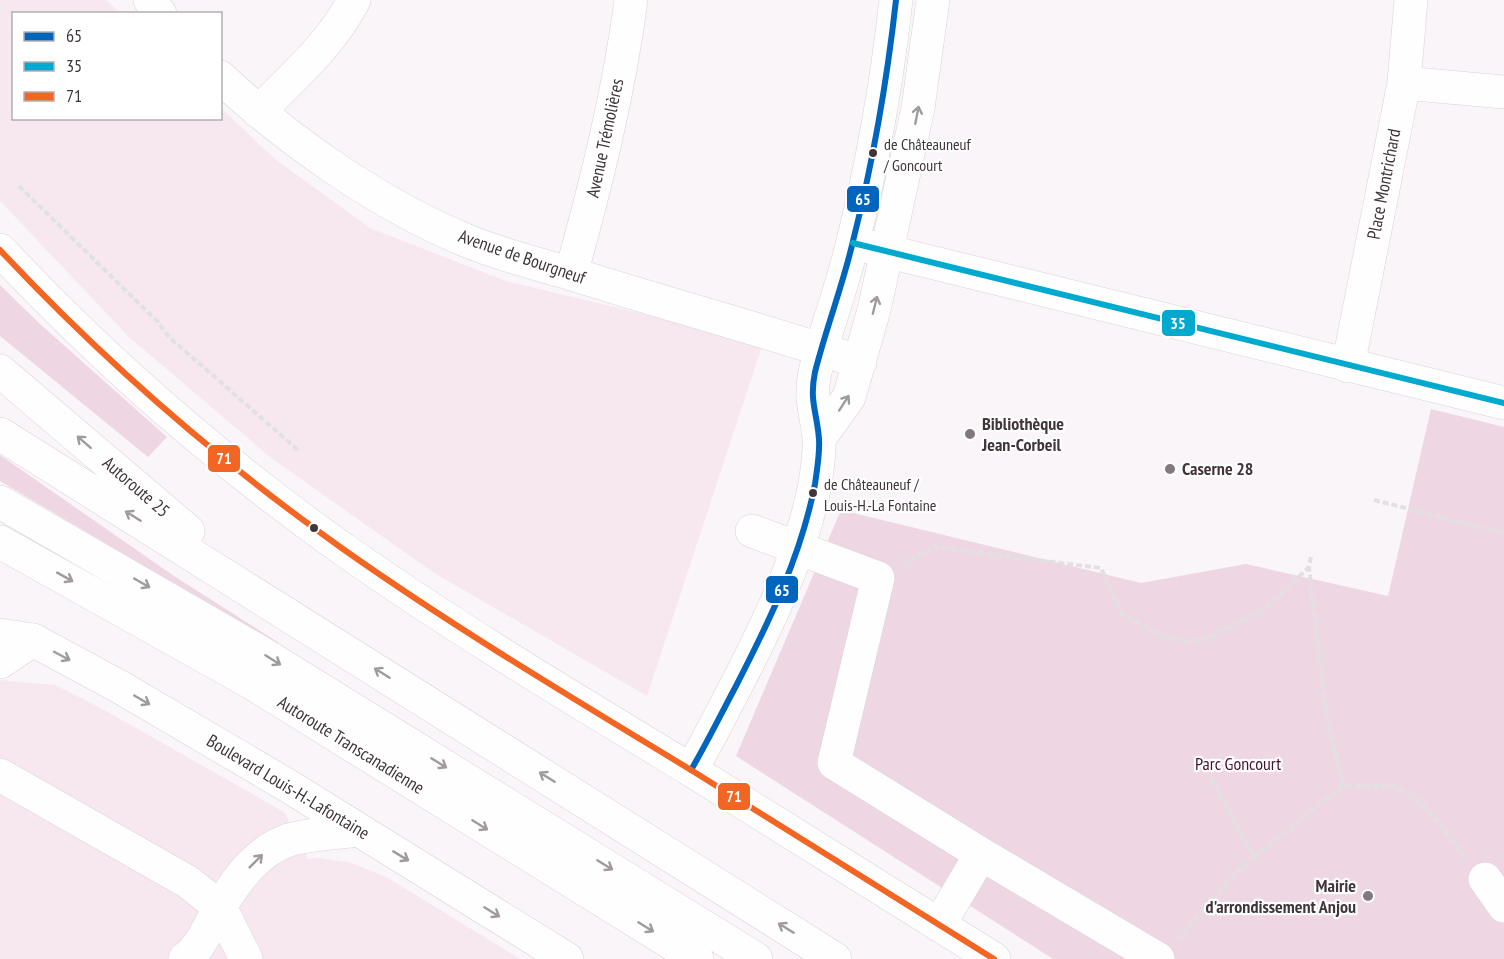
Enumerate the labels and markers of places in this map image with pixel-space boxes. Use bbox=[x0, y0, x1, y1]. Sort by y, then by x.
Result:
place label: de Châteauneuf / Goncourt bbox=[883, 134, 971, 175]
marker: de Châteauneuf / Goncourt bbox=[867, 147, 879, 159]
place label: Bibliothèque Jean-Corbeil bbox=[981, 412, 1064, 456]
marker: Bibliothèque Jean-Corbeil bbox=[963, 427, 977, 441]
place label: Caserne 28 bbox=[1182, 457, 1253, 480]
marker: Caserne 28 bbox=[1163, 462, 1177, 476]
place label: de Châteauneuf / Louis-H.-La Fontaine bbox=[824, 474, 936, 515]
marker: de Châteauneuf / Louis-H.-La Fontaine bbox=[807, 487, 819, 499]
unlabelled marker bbox=[308, 522, 320, 534]
place label: Mairie d'arrondissement Anjou bbox=[1206, 874, 1356, 918]
marker: Mairie d'arrondissement Anjou bbox=[1361, 889, 1375, 903]

